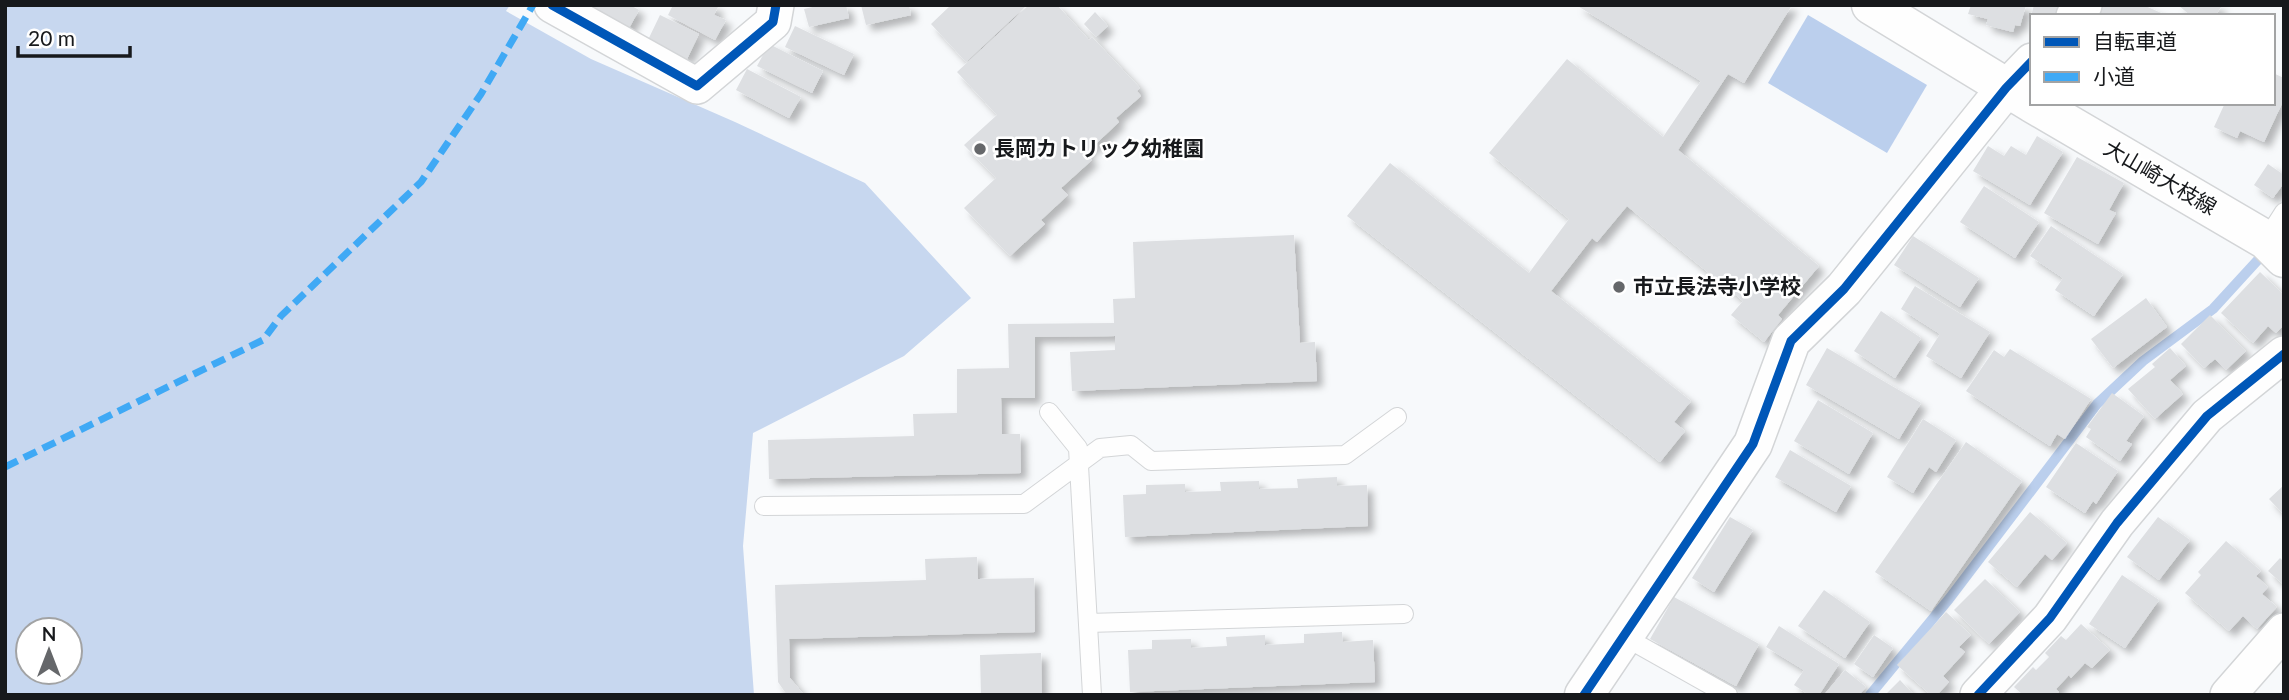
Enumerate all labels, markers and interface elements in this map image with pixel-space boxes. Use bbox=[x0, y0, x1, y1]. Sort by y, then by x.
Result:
scale bar bbox=[18, 14, 130, 58]
legend bbox=[2030, 14, 2275, 105]
text: 20 m bbox=[28, 25, 75, 50]
text: 自転車道 bbox=[2093, 28, 2177, 53]
text: 小道 bbox=[2093, 63, 2135, 88]
street label: 大山崎大枝線 bbox=[2100, 134, 2222, 219]
place label: 長岡カトリック幼稚園 bbox=[994, 135, 1204, 160]
marker: 長岡カトリック幼稚園 bbox=[972, 141, 988, 157]
place label: 市立長法寺小学校 bbox=[1633, 273, 1801, 298]
marker: 市立長法寺小学校 bbox=[1611, 279, 1627, 295]
north arrow bbox=[14, 616, 84, 686]
text: N bbox=[42, 622, 56, 645]

